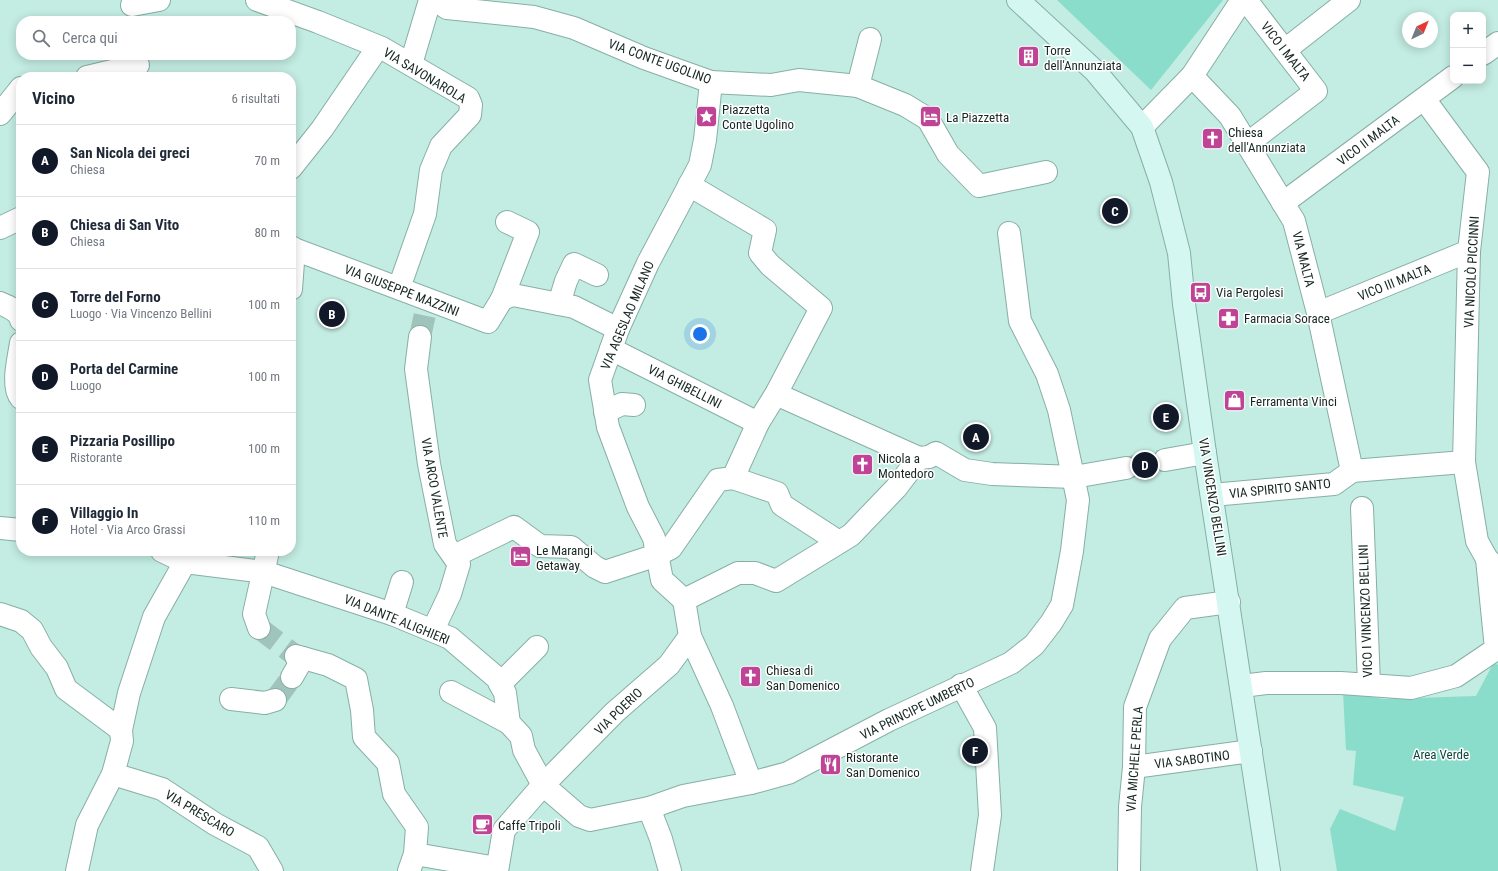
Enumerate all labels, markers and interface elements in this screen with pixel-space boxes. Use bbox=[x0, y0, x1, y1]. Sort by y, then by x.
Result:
north arrow bbox=[1402, 12, 1438, 48]
map controls bbox=[1450, 12, 1486, 84]
button: + bbox=[1450, 12, 1486, 48]
search box bbox=[16, 16, 296, 60]
street label: VICO I MALTA bbox=[1258, 19, 1314, 84]
icon: search bbox=[30, 27, 52, 49]
text: Cerca qui bbox=[62, 29, 118, 47]
street label: VIA CONTE UGOLINO bbox=[606, 36, 714, 87]
place label: Torre dell'Annunziata bbox=[1044, 43, 1122, 73]
building icon: Torre dell'Annunziata bbox=[1016, 44, 1042, 70]
street label: VIA SAVONAROLA bbox=[381, 45, 469, 106]
button: − bbox=[1450, 48, 1486, 84]
text: Vicino bbox=[32, 88, 75, 108]
text: 6 risultati bbox=[232, 91, 280, 106]
place label: Piazzetta Conte Ugolino bbox=[722, 102, 794, 132]
place icon: Piazzetta Conte Ugolino bbox=[694, 103, 720, 129]
hotel icon: La Piazzetta bbox=[918, 104, 944, 130]
place label: La Piazzetta bbox=[946, 110, 1009, 125]
street label: VICO II MALTA bbox=[1334, 112, 1403, 169]
place label: Chiesa dell'Annunziata bbox=[1228, 125, 1306, 155]
church icon: Chiesa dell'Annunziata bbox=[1200, 126, 1226, 152]
text: San Nicola dei greci bbox=[70, 144, 190, 162]
text: A bbox=[41, 153, 49, 168]
text: 70 m bbox=[254, 153, 280, 168]
text: Chiesa bbox=[70, 162, 105, 177]
pin: C bbox=[1102, 196, 1128, 226]
text: Chiesa di San Vito bbox=[70, 216, 179, 234]
street label: VIA NICOLÒ PICCINNI bbox=[1461, 216, 1482, 328]
text: B bbox=[41, 225, 49, 240]
text: 80 m bbox=[254, 225, 280, 240]
street label: VIA MALTA bbox=[1289, 230, 1318, 289]
text: Chiesa bbox=[70, 234, 105, 249]
street label: VIA AGESLAO MILANO bbox=[598, 258, 657, 372]
street label: VICO III MALTA bbox=[1356, 261, 1433, 304]
street label: VIA GIUSEPPE MAZZINI bbox=[342, 262, 461, 319]
bus stop icon: Via Pergolesi bbox=[1188, 279, 1214, 305]
place label: Via Pergolesi bbox=[1216, 285, 1283, 300]
text: Torre del Forno bbox=[70, 288, 161, 306]
text: C bbox=[41, 297, 49, 312]
text: 100 m bbox=[248, 297, 280, 312]
pin: B bbox=[319, 299, 345, 329]
pharmacy icon: Farmacia Sorace bbox=[1215, 305, 1241, 331]
text: Luogo · Via Vincenzo Bellini bbox=[70, 306, 212, 321]
place label: Farmacia Sorace bbox=[1244, 311, 1330, 326]
your location bbox=[690, 324, 710, 344]
text: Porta del Carmine bbox=[70, 360, 178, 378]
street label: VIA GHIBELLINI bbox=[645, 361, 724, 411]
text: D bbox=[41, 369, 49, 384]
text: 100 m bbox=[248, 369, 280, 384]
text: Luogo bbox=[70, 378, 102, 393]
shop icon: Ferramenta Vinci bbox=[1221, 388, 1247, 414]
place label: Ferramenta Vinci bbox=[1250, 394, 1337, 409]
pin: E bbox=[1153, 402, 1179, 432]
pin: A bbox=[963, 422, 989, 452]
text: Pizzaria Posillipo bbox=[70, 432, 175, 450]
street label: VIA ARCO VALENTE bbox=[418, 437, 451, 539]
street label: VIA VINCENZO BELLINI bbox=[1196, 437, 1229, 557]
text: E bbox=[42, 441, 48, 456]
text: 100 m bbox=[248, 441, 280, 456]
text: Ristorante bbox=[70, 450, 122, 465]
pin: D bbox=[1132, 450, 1158, 480]
place label: Nicola a Montedoro bbox=[878, 451, 934, 481]
church icon: Nicola a Montedoro bbox=[849, 452, 875, 478]
street label: VIA SPIRITO SANTO bbox=[1228, 476, 1332, 501]
text: Villaggio In bbox=[70, 504, 138, 522]
text: F bbox=[42, 513, 48, 528]
text: 110 m bbox=[248, 513, 280, 528]
text: Hotel · Via Arco Grassi bbox=[70, 522, 185, 537]
place label: Le Marangi Getaway bbox=[536, 543, 593, 573]
hotel icon: Le Marangi Getaway bbox=[507, 544, 533, 570]
street label: VICO I VINCENZO BELLINI bbox=[1356, 544, 1375, 678]
street label: VIA DANTE ALIGHIERI bbox=[342, 591, 452, 647]
place label: Chiesa di San Domenico bbox=[766, 663, 840, 693]
church icon: Chiesa di San Domenico bbox=[738, 664, 764, 690]
street label: VIA PRINCIPE UMBERTO bbox=[858, 674, 977, 743]
street label: VIA POERIO bbox=[591, 685, 645, 738]
street label: VIA MICHELE PERLA bbox=[1123, 705, 1146, 812]
pin: F bbox=[962, 736, 988, 766]
street label: VIA SABOTINO bbox=[1153, 747, 1231, 772]
park label: Area Verde bbox=[1413, 747, 1469, 762]
place label: Ristorante San Domenico bbox=[846, 750, 920, 780]
restaurant icon: Ristorante San Domenico bbox=[817, 751, 843, 777]
street label: VIA PRESCARO bbox=[162, 787, 237, 840]
cafe icon: Caffe Tripoli bbox=[470, 812, 496, 838]
place label: Caffe Tripoli bbox=[498, 818, 561, 833]

